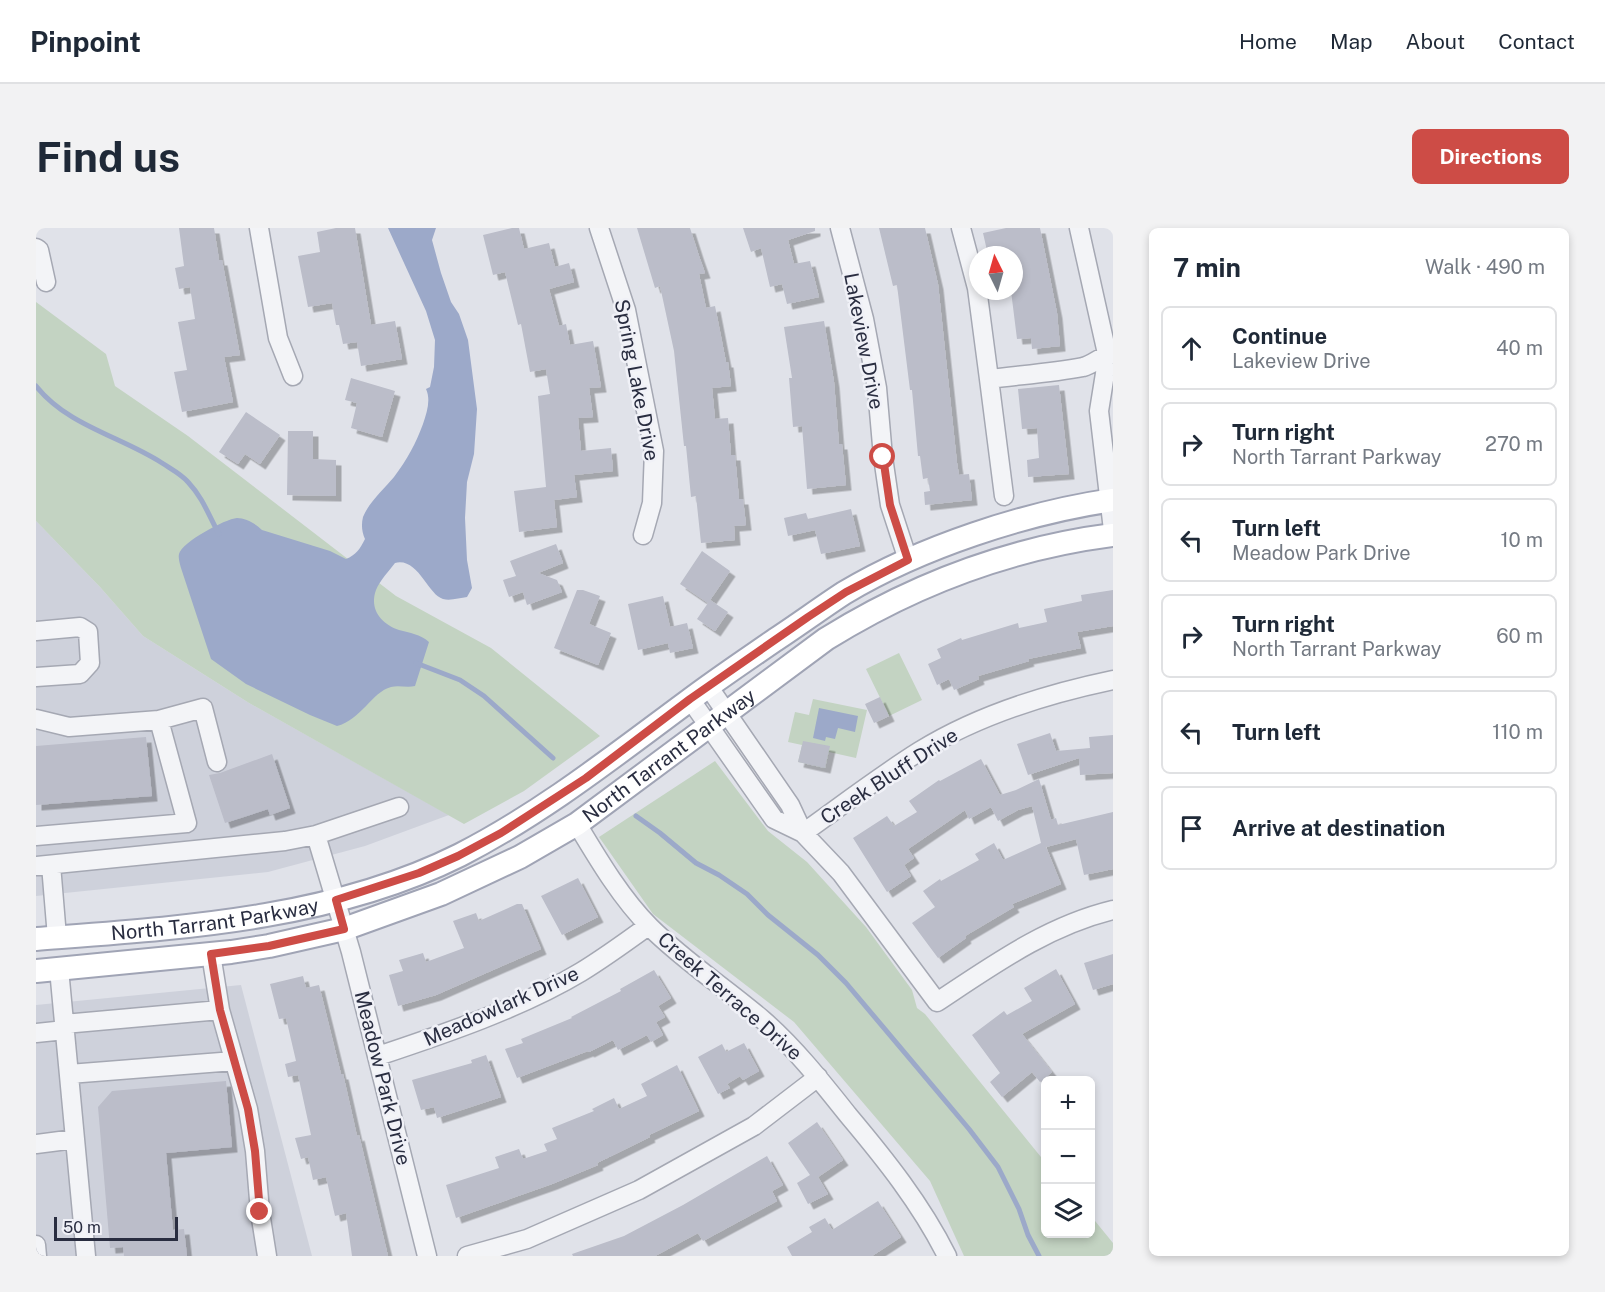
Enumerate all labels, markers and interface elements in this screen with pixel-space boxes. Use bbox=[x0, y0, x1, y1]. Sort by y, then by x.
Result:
text: Pinpoint bbox=[30, 25, 141, 58]
text: Home bbox=[1239, 29, 1297, 54]
text: Map bbox=[1330, 29, 1373, 54]
text: About bbox=[1406, 29, 1465, 54]
text: Contact bbox=[1498, 29, 1575, 54]
button: Directions bbox=[1412, 129, 1569, 184]
text: Find us bbox=[36, 132, 180, 181]
north arrow bbox=[969, 246, 1023, 300]
text: 7 min bbox=[1173, 252, 1241, 283]
text: Walk · 490 m bbox=[1425, 255, 1545, 279]
street label: Lakeview Drive bbox=[839, 271, 889, 411]
street label: Spring Lake Drive bbox=[610, 297, 664, 463]
text: Continue bbox=[1232, 323, 1327, 349]
icon: ahead bbox=[1175, 332, 1208, 365]
text: 40 m bbox=[1496, 336, 1543, 360]
text: Lakeview Drive bbox=[1232, 349, 1371, 373]
text: Turn right bbox=[1232, 419, 1335, 445]
icon: right bbox=[1175, 428, 1208, 461]
text: 270 m bbox=[1485, 432, 1543, 456]
route start bbox=[869, 443, 895, 469]
text: North Tarrant Parkway bbox=[1232, 445, 1442, 469]
text: Turn left bbox=[1232, 515, 1321, 541]
icon: left bbox=[1175, 524, 1208, 557]
text: 10 m bbox=[1500, 528, 1543, 552]
text: Meadow Park Drive bbox=[1232, 541, 1411, 565]
text: Turn right bbox=[1232, 611, 1335, 637]
icon: right bbox=[1175, 620, 1208, 653]
text: 60 m bbox=[1496, 624, 1543, 648]
text: North Tarrant Parkway bbox=[1232, 637, 1442, 661]
street label: North Tarrant Parkway bbox=[578, 683, 760, 828]
icon: left bbox=[1175, 716, 1208, 749]
text: Turn left bbox=[1232, 719, 1321, 745]
text: 110 m bbox=[1492, 720, 1543, 744]
street label: Creek Bluff Drive bbox=[816, 723, 962, 829]
icon: arrive bbox=[1175, 812, 1208, 845]
text: Arrive at destination bbox=[1232, 815, 1445, 841]
street label: North Tarrant Parkway bbox=[110, 893, 321, 945]
street label: Creek Terrace Drive bbox=[653, 927, 807, 1065]
street label: Meadowlark Drive bbox=[420, 961, 582, 1051]
street label: Meadow Park Drive bbox=[350, 988, 416, 1168]
map controls bbox=[1041, 1076, 1095, 1238]
button: + bbox=[1041, 1076, 1095, 1130]
button: − bbox=[1041, 1130, 1095, 1184]
button: layers bbox=[1041, 1184, 1095, 1238]
route end bbox=[246, 1198, 272, 1224]
scale bar bbox=[54, 1214, 178, 1242]
text: 50 m bbox=[63, 1218, 101, 1237]

